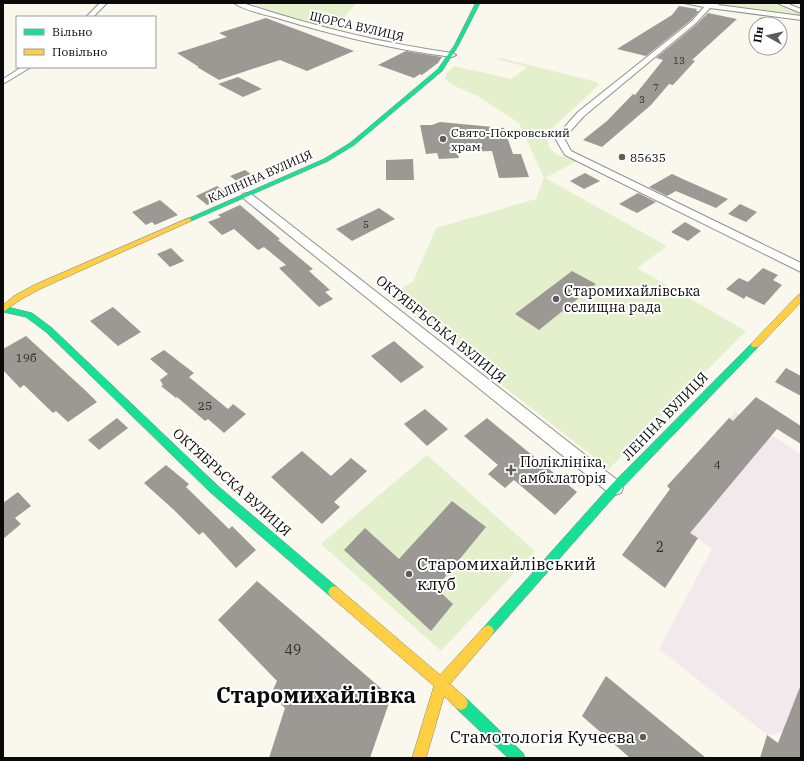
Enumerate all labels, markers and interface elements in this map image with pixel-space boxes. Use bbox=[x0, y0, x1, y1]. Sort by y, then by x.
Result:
street label: ЩОРСА ВУЛИЦЯ bbox=[308, 8, 406, 44]
legend bbox=[16, 16, 156, 68]
north arrow bbox=[748, 16, 788, 56]
text: Вільно bbox=[52, 24, 93, 39]
text: Пн bbox=[750, 25, 766, 44]
text: Повільно bbox=[52, 44, 107, 59]
house number: 13 bbox=[673, 54, 685, 67]
house number: 7 bbox=[653, 81, 659, 94]
house number: 3 bbox=[639, 93, 645, 106]
place label: Свято-Покровський храм bbox=[451, 125, 570, 154]
marker: Свято-Покровський храм bbox=[438, 134, 448, 144]
street label: КАЛІНІНА ВУЛИЦЯ bbox=[205, 146, 315, 206]
place label: 85635 bbox=[630, 150, 666, 165]
marker: 85635 bbox=[617, 152, 627, 162]
house number: 5 bbox=[363, 218, 369, 231]
street label: ОКТЯБРЬСЬКА ВУЛИЦЯ bbox=[372, 271, 510, 387]
place label: Старомихайлівська селищна рада bbox=[564, 282, 701, 316]
marker: Старомихайлівська селищна рада bbox=[551, 294, 561, 304]
house number: 19б bbox=[16, 350, 37, 365]
street label: ЛЕНІНА ВУЛИЦЯ bbox=[618, 368, 712, 464]
house number: 25 bbox=[198, 398, 212, 413]
street label: ОКТЯБРЬСКА ВУЛИЦЯ bbox=[169, 424, 295, 540]
place label: Поліклініка, амбклаторія bbox=[520, 453, 606, 487]
house number: 4 bbox=[713, 457, 721, 472]
marker: Поліклініка, амбклаторія bbox=[505, 464, 517, 476]
house number: 2 bbox=[656, 538, 664, 556]
place label: Старомихайлівський клуб bbox=[417, 553, 596, 595]
marker: Старомихайлівський клуб bbox=[404, 569, 414, 579]
house number: 49 bbox=[285, 641, 301, 659]
district label: Старомихайлівка bbox=[216, 680, 416, 709]
place label: Стамотологія Кучеєва bbox=[450, 726, 635, 748]
marker: Стамотологія Кучеєва bbox=[638, 732, 648, 742]

